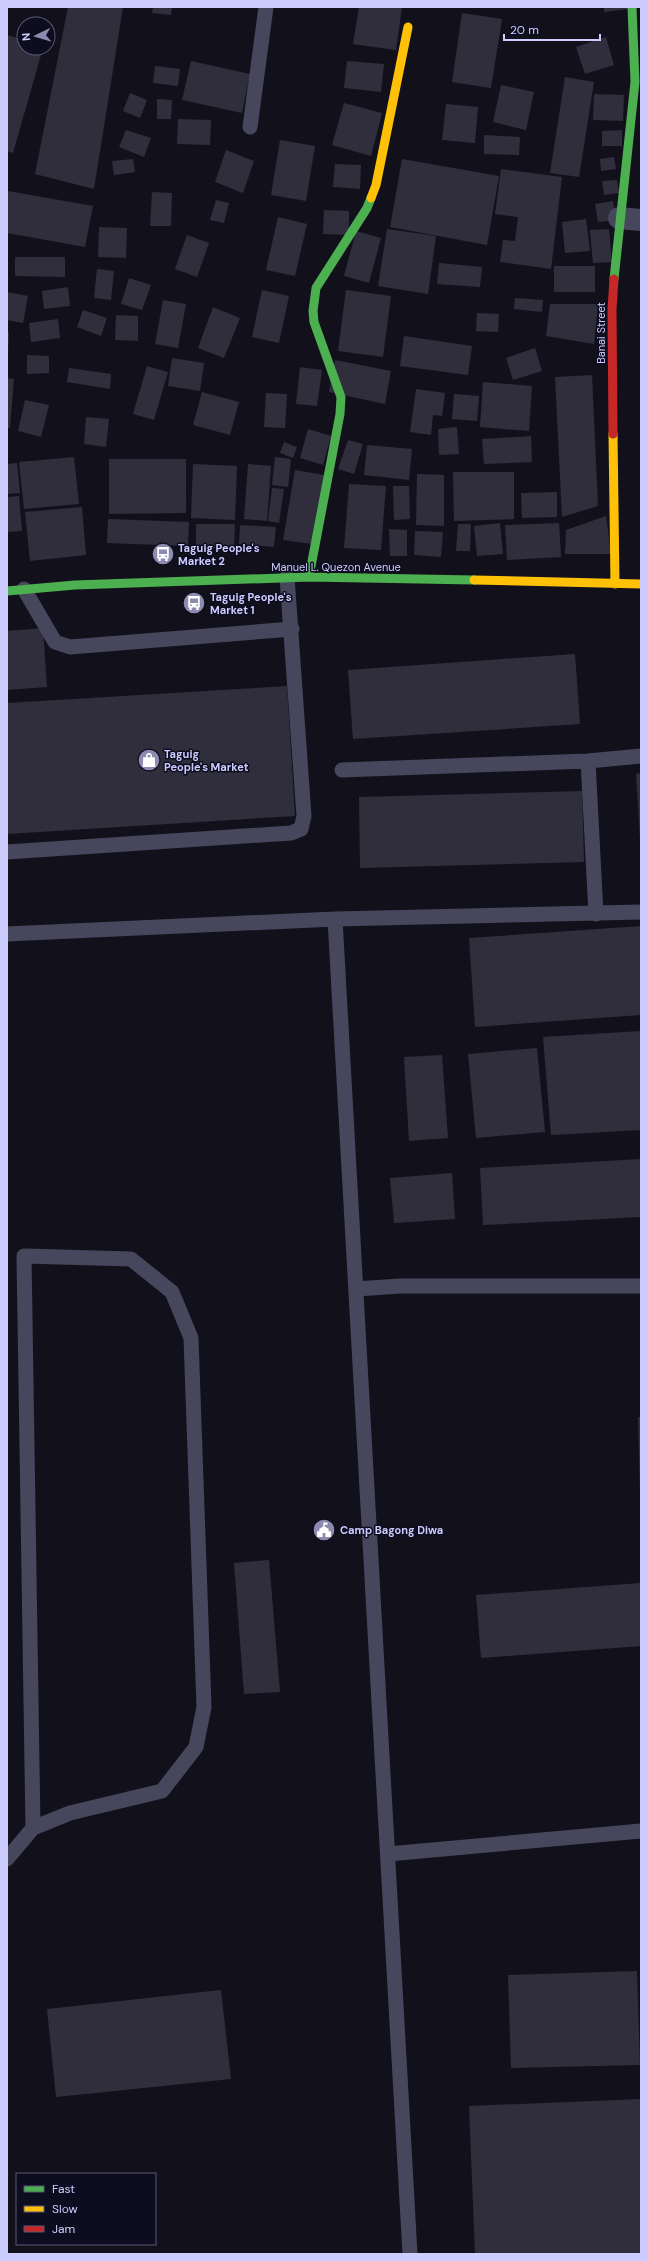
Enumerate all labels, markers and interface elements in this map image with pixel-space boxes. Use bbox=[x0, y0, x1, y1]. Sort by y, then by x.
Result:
north arrow bbox=[16, 16, 56, 56]
scale bar bbox=[504, 16, 600, 42]
text: 20 m bbox=[510, 22, 539, 38]
text: N bbox=[19, 32, 33, 41]
street label: Banai Street bbox=[594, 302, 608, 364]
bus stop icon: Taguig People's Market 2 bbox=[150, 541, 176, 567]
place label: Taguig People's Market 2 bbox=[178, 541, 260, 568]
street label: Manuel L. Quezon Avenue bbox=[271, 560, 401, 574]
bus stop icon: Taguig People's Market 1 bbox=[181, 590, 207, 616]
place label: Taguig People's Market 1 bbox=[210, 590, 292, 617]
shop icon: Taguig People's Market bbox=[136, 747, 162, 773]
place label: Taguig People's Market bbox=[164, 747, 249, 774]
public building icon: Camp Bagong Diwa bbox=[311, 1517, 337, 1543]
place label: Camp Bagong Diwa bbox=[340, 1523, 443, 1537]
legend bbox=[16, 2173, 156, 2245]
text: Fast bbox=[52, 2181, 75, 2197]
text: Slow bbox=[52, 2201, 78, 2217]
text: Jam bbox=[52, 2221, 75, 2237]

